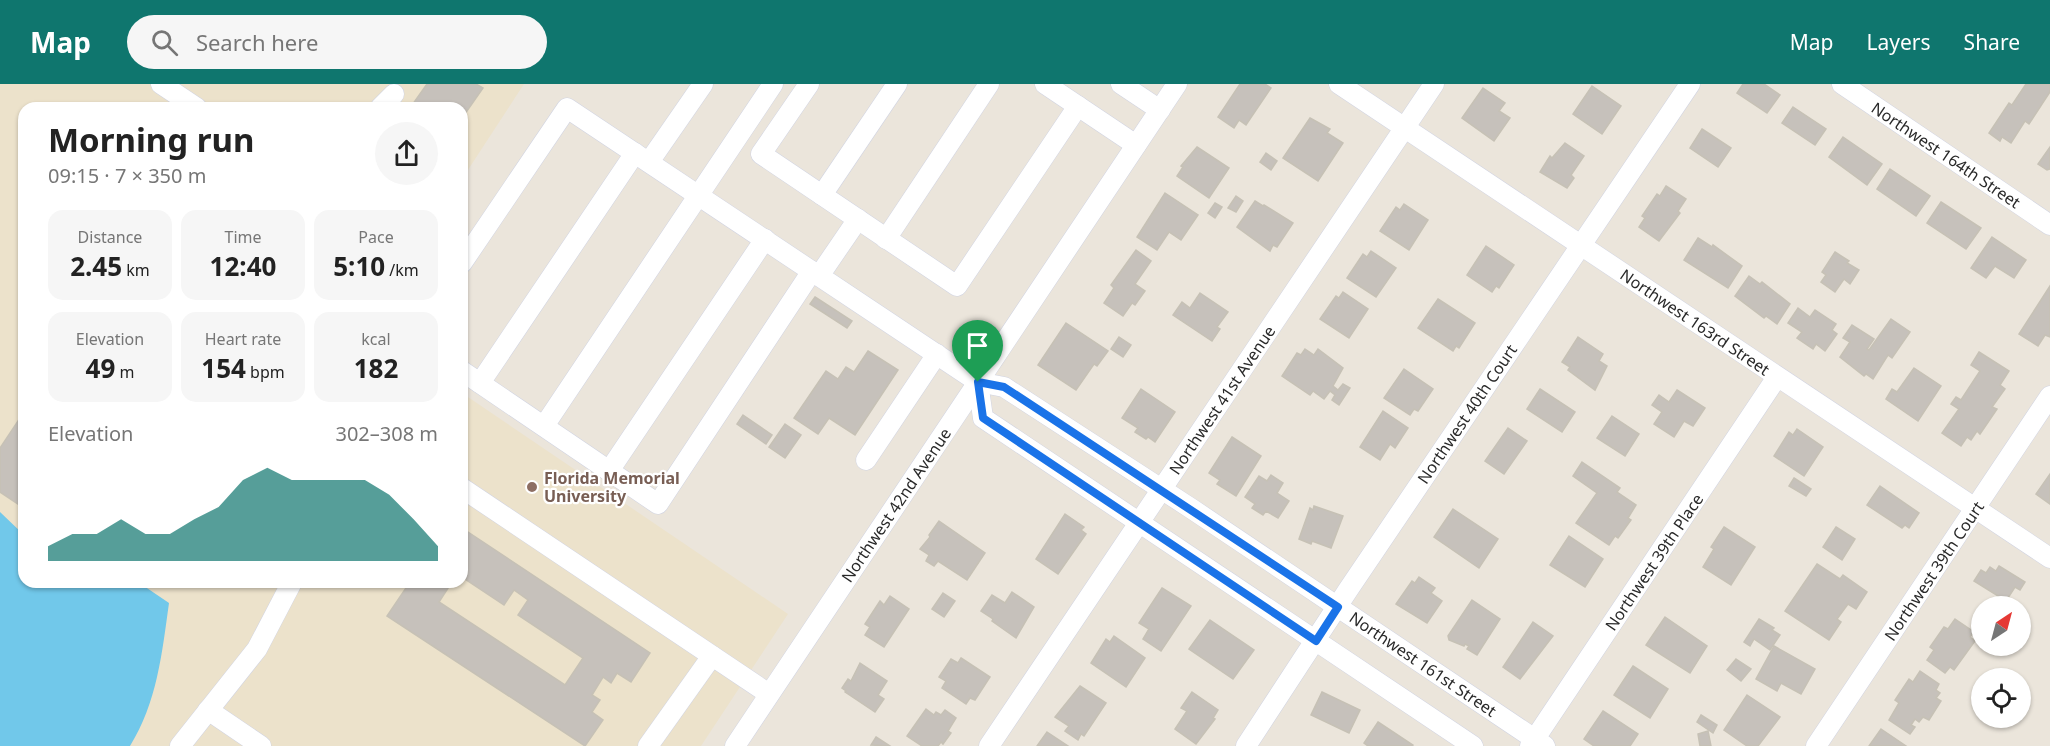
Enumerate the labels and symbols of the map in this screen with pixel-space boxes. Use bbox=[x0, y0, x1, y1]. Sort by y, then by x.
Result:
street label: Northwest 164th Street bbox=[1867, 97, 2025, 213]
street label: Northwest 163rd Street bbox=[1616, 264, 1774, 380]
pin bbox=[952, 320, 1003, 382]
street label: Northwest 41st Avenue bbox=[1164, 321, 1280, 479]
street label: Northwest 40th Court bbox=[1412, 340, 1522, 488]
street label: Northwest 42nd Avenue bbox=[836, 424, 956, 586]
place label: Florida Memorial University bbox=[544, 467, 680, 507]
marker: Florida Memorial University bbox=[525, 480, 539, 494]
street label: Northwest 39th Place bbox=[1600, 489, 1708, 635]
street label: Northwest 39th Court bbox=[1879, 497, 1989, 645]
north arrow bbox=[1971, 596, 2031, 656]
street label: Northwest 161st Street bbox=[1345, 606, 1501, 722]

